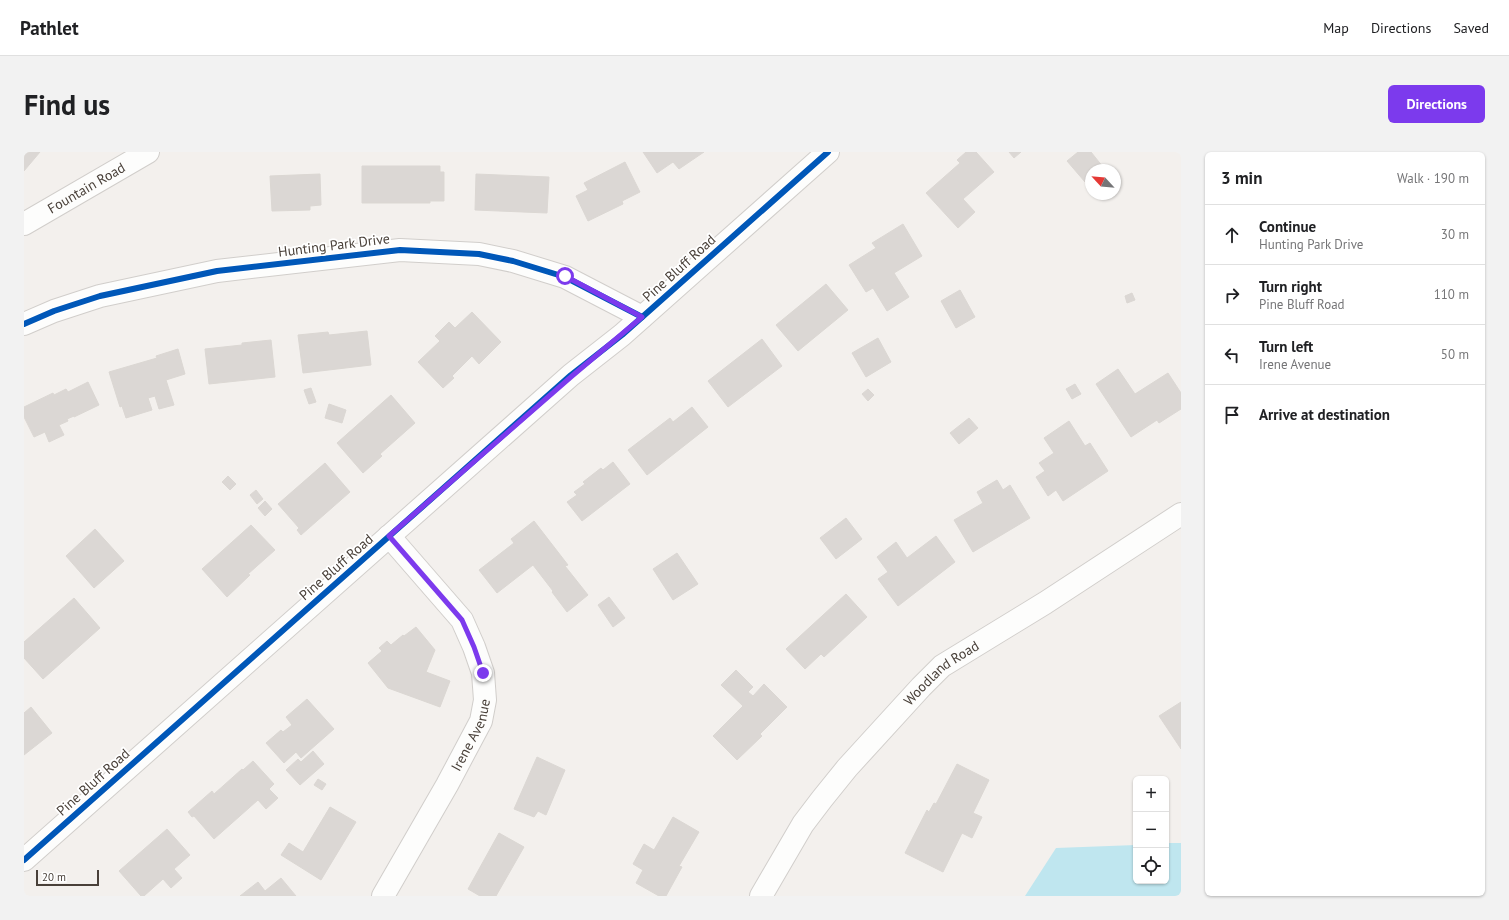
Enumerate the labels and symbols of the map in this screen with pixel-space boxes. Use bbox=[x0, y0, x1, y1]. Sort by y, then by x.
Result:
street label: Fountain Road bbox=[44, 158, 128, 217]
north arrow bbox=[1085, 164, 1121, 200]
street label: Hunting Park Drive bbox=[277, 229, 391, 261]
street label: Pine Bluff Road bbox=[639, 230, 719, 306]
route start bbox=[556, 267, 574, 285]
street label: Pine Bluff Road bbox=[295, 530, 377, 604]
street label: Woodland Road bbox=[900, 637, 982, 709]
route end bbox=[474, 664, 492, 682]
street label: Irene Avenue bbox=[447, 697, 494, 774]
street label: Pine Bluff Road bbox=[53, 744, 133, 820]
scale bar bbox=[36, 868, 99, 887]

